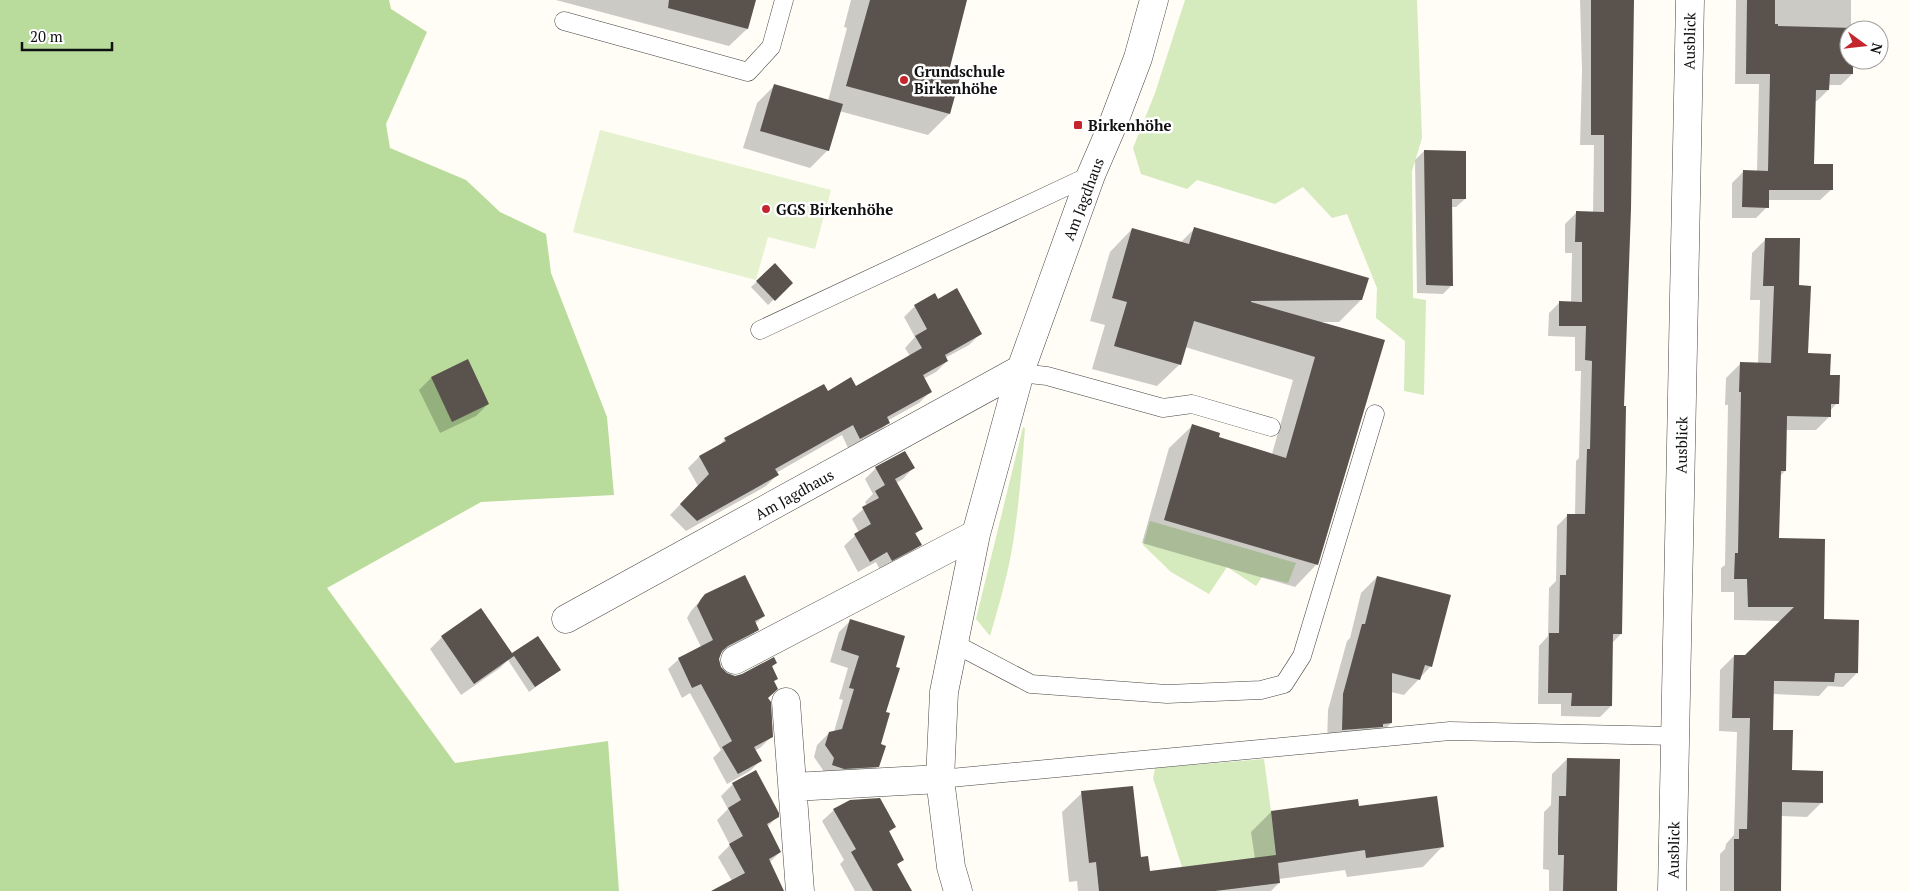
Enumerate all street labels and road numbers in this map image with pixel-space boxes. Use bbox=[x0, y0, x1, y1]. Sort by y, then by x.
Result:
street label: Ausblick bbox=[1679, 12, 1700, 70]
street label: Am Jagdhaus bbox=[1058, 155, 1108, 243]
street label: Ausblick bbox=[1671, 416, 1692, 474]
street label: Am Jagdhaus bbox=[751, 464, 837, 524]
street label: Ausblick bbox=[1663, 821, 1684, 879]

